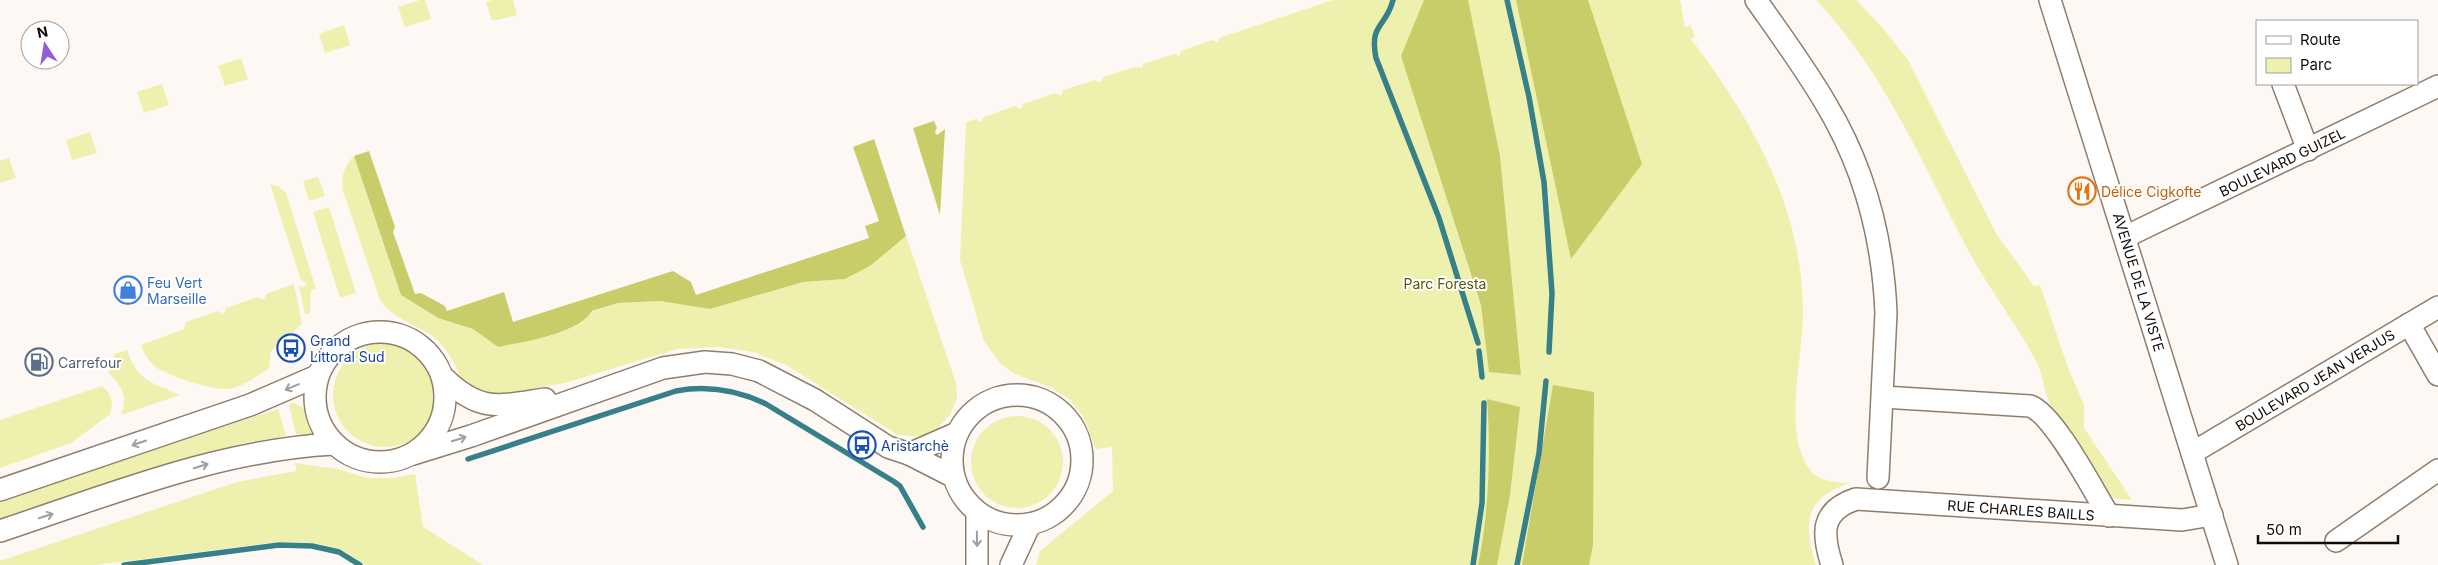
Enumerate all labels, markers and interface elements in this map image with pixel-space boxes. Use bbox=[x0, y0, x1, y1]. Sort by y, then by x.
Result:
north arrow bbox=[20, 20, 70, 70]
legend bbox=[2256, 20, 2418, 85]
text: N bbox=[35, 22, 49, 41]
text: Route bbox=[2300, 30, 2341, 49]
text: Parc bbox=[2300, 55, 2332, 74]
street label: BOULEVARD GUIZEL bbox=[2216, 124, 2348, 200]
restaurant icon: Délice Cigkofte bbox=[2067, 176, 2097, 206]
place label: Délice Cigkofte bbox=[2101, 183, 2201, 200]
street label: AVENUE DE LA VISTE bbox=[2110, 211, 2168, 353]
place label: Feu Vert Marseille bbox=[147, 274, 207, 307]
shop icon: Feu Vert Marseille bbox=[113, 275, 143, 305]
park label: Parc Foresta bbox=[1404, 275, 1486, 292]
street label: BOULEVARD JEAN VERJUS bbox=[2232, 326, 2398, 434]
place label: Grand Littoral Sud bbox=[310, 332, 385, 365]
bus stop icon: Grand Littoral Sud bbox=[276, 333, 306, 363]
fuel station icon: Carrefour bbox=[24, 347, 54, 377]
place label: Carrefour bbox=[58, 354, 122, 371]
one-way arrow bbox=[285, 382, 300, 392]
bus stop icon: Aristarchè bbox=[847, 430, 877, 460]
one-way arrow bbox=[451, 434, 467, 444]
place label: Aristarchè bbox=[881, 437, 949, 454]
one-way arrow bbox=[131, 439, 147, 448]
one-way arrow bbox=[193, 461, 209, 471]
street label: RUE CHARLES BAILLS bbox=[1947, 496, 2095, 524]
one-way arrow bbox=[38, 510, 54, 520]
scale bar bbox=[2258, 512, 2398, 544]
text: 50 m bbox=[2266, 520, 2302, 539]
one-way arrow bbox=[972, 530, 982, 546]

